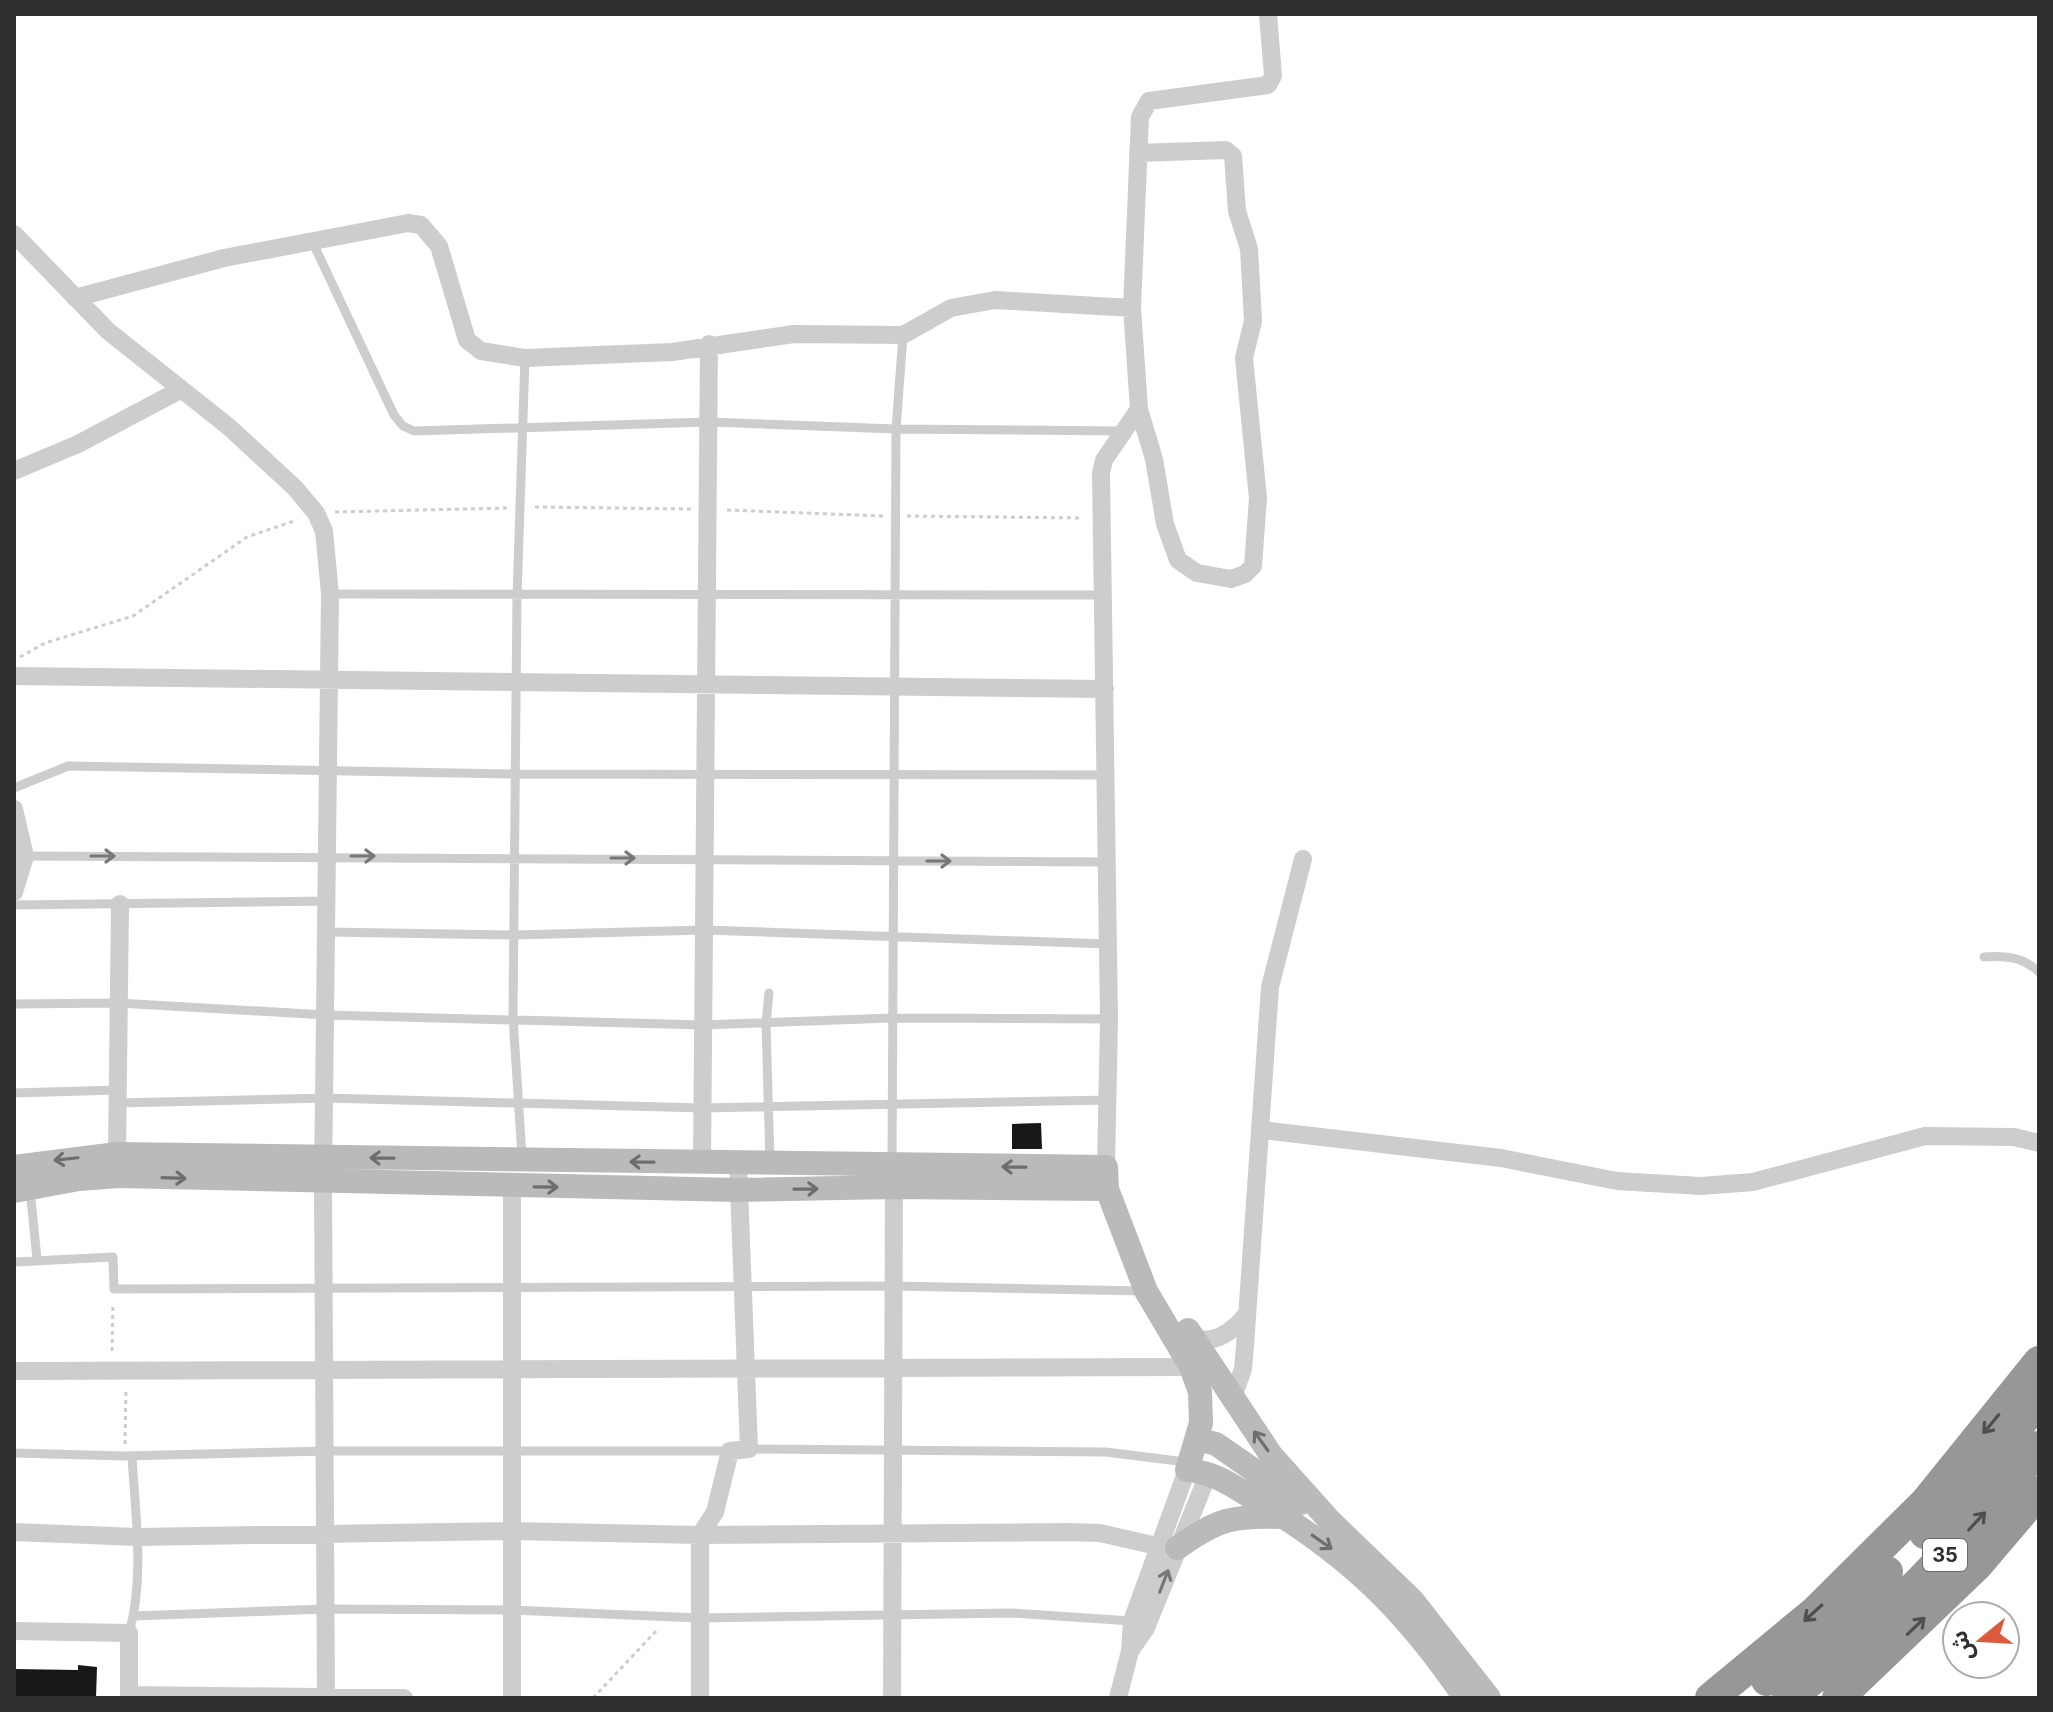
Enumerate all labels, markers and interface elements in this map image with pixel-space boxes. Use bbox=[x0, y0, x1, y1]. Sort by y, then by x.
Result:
one-way arrow bbox=[89, 848, 116, 864]
one-way arrow bbox=[349, 848, 376, 864]
one-way arrow bbox=[609, 850, 636, 866]
one-way arrow bbox=[925, 853, 952, 868]
one-way arrow bbox=[369, 1151, 396, 1166]
one-way arrow bbox=[53, 1152, 80, 1167]
one-way arrow bbox=[629, 1154, 656, 1170]
one-way arrow bbox=[1001, 1160, 1028, 1175]
one-way arrow bbox=[160, 1171, 187, 1186]
one-way arrow bbox=[532, 1179, 559, 1195]
one-way arrow bbox=[792, 1181, 819, 1196]
one-way arrow bbox=[1982, 1413, 2000, 1434]
one-way arrow bbox=[1253, 1431, 1269, 1453]
one-way arrow bbox=[1968, 1511, 1986, 1531]
one-way arrow bbox=[1311, 1534, 1333, 1550]
road number: 35 bbox=[1923, 1539, 1967, 1571]
one-way arrow bbox=[1158, 1569, 1172, 1594]
north arrow bbox=[1941, 1600, 2021, 1680]
one-way arrow bbox=[1804, 1604, 1824, 1622]
one-way arrow bbox=[1905, 1617, 1925, 1636]
text: ش bbox=[1945, 1628, 1979, 1665]

